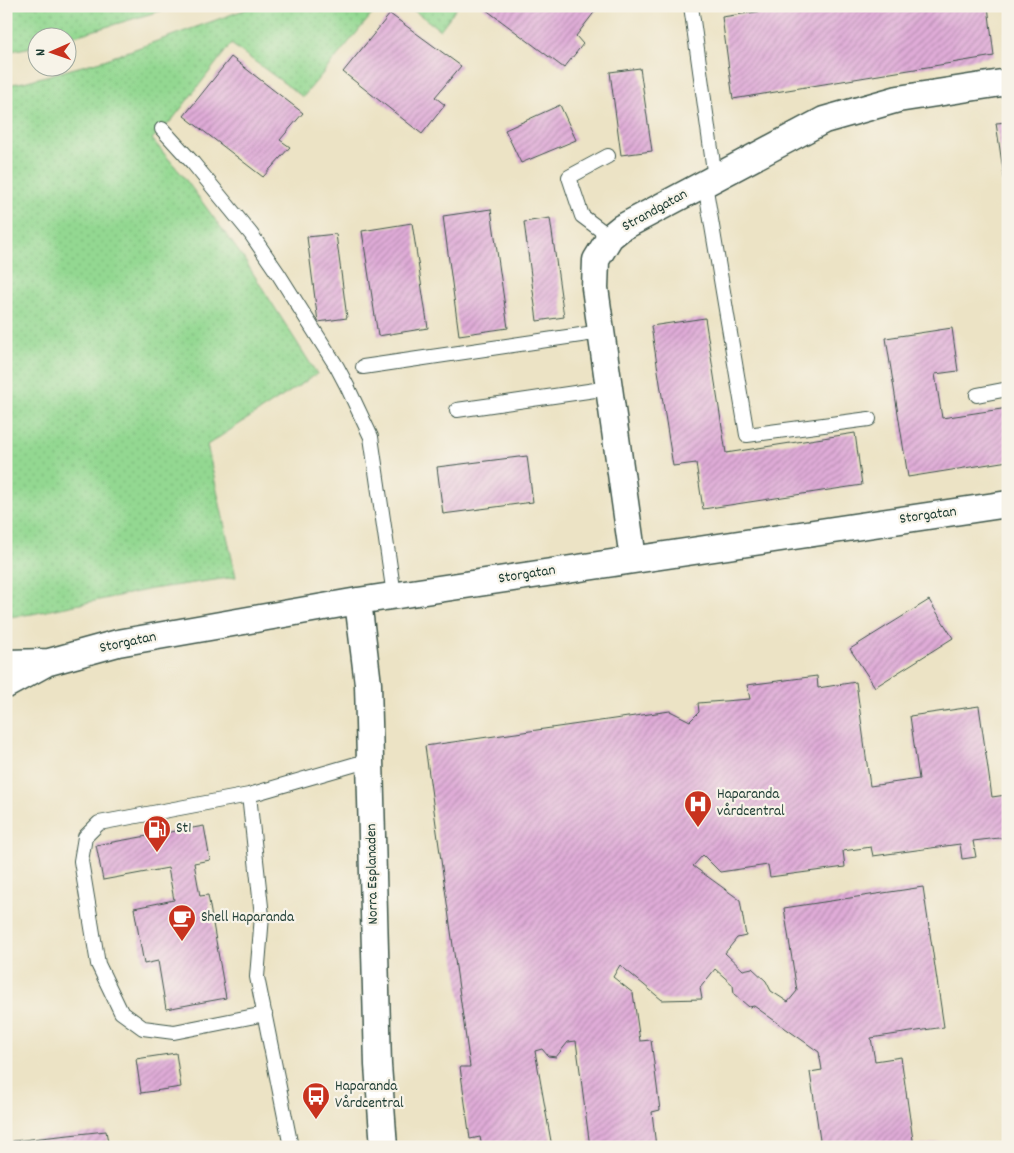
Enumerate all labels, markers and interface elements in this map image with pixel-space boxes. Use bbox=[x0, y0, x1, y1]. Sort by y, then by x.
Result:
north arrow bbox=[28, 28, 78, 78]
text: N bbox=[31, 48, 51, 56]
street label: Strandgatan bbox=[618, 184, 692, 238]
street label: Storgatan bbox=[898, 501, 958, 531]
street label: Storgatan bbox=[497, 560, 557, 590]
street label: Storgatan bbox=[98, 626, 158, 660]
place label: Haparanda vårdcentral bbox=[717, 784, 785, 823]
hospital icon: Haparanda vårdcentral bbox=[683, 789, 713, 828]
fuel station icon: St1 bbox=[142, 814, 172, 853]
place label: St1 bbox=[176, 818, 191, 840]
street label: Norra Esplanaden bbox=[361, 823, 385, 925]
cafe icon: Shell Haparanda bbox=[167, 903, 197, 942]
place label: Shell Haparanda bbox=[201, 907, 295, 929]
place label: Haparanda Vårdcentral bbox=[335, 1076, 404, 1115]
bus stop icon: Haparanda Vårdcentral bbox=[301, 1081, 331, 1120]

